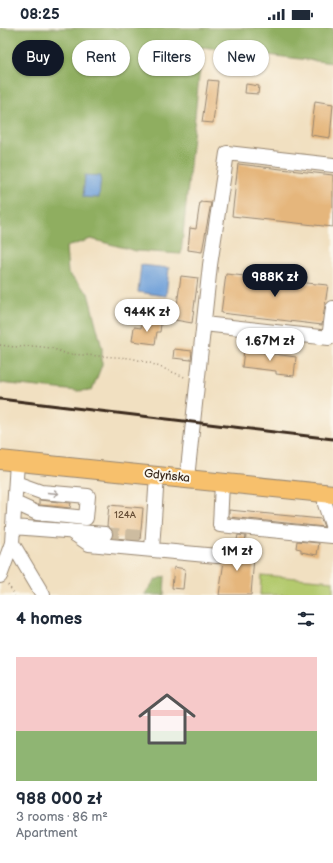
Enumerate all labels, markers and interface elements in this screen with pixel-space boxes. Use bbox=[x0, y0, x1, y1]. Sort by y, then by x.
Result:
text: 08:25 bbox=[20, 5, 60, 24]
chip: Buy bbox=[12, 40, 64, 76]
chip: Rent bbox=[72, 40, 130, 76]
chip: Filters bbox=[138, 40, 205, 76]
chip: New bbox=[213, 40, 269, 76]
pin: 988K zł bbox=[238, 264, 312, 298]
text: 988K zł bbox=[252, 269, 298, 285]
pin: 944K zł bbox=[110, 299, 184, 333]
text: 944K zł bbox=[124, 304, 170, 320]
pin: 1.67M zł bbox=[229, 328, 311, 362]
text: 1.67M zł bbox=[245, 333, 295, 349]
street label: Gdyńska bbox=[143, 466, 191, 486]
one-way arrow bbox=[46, 490, 59, 497]
house number: 124A bbox=[114, 509, 137, 521]
pin: 1M zł bbox=[209, 538, 265, 572]
text: 1M zł bbox=[221, 543, 253, 559]
icon: filters bbox=[295, 608, 317, 630]
text: 4 homes bbox=[16, 609, 82, 629]
icon: home bbox=[131, 683, 203, 755]
text: 988 000 zł bbox=[16, 789, 102, 809]
text: 3 rooms · 86 m² bbox=[16, 809, 108, 825]
text: Apartment bbox=[16, 825, 77, 841]

